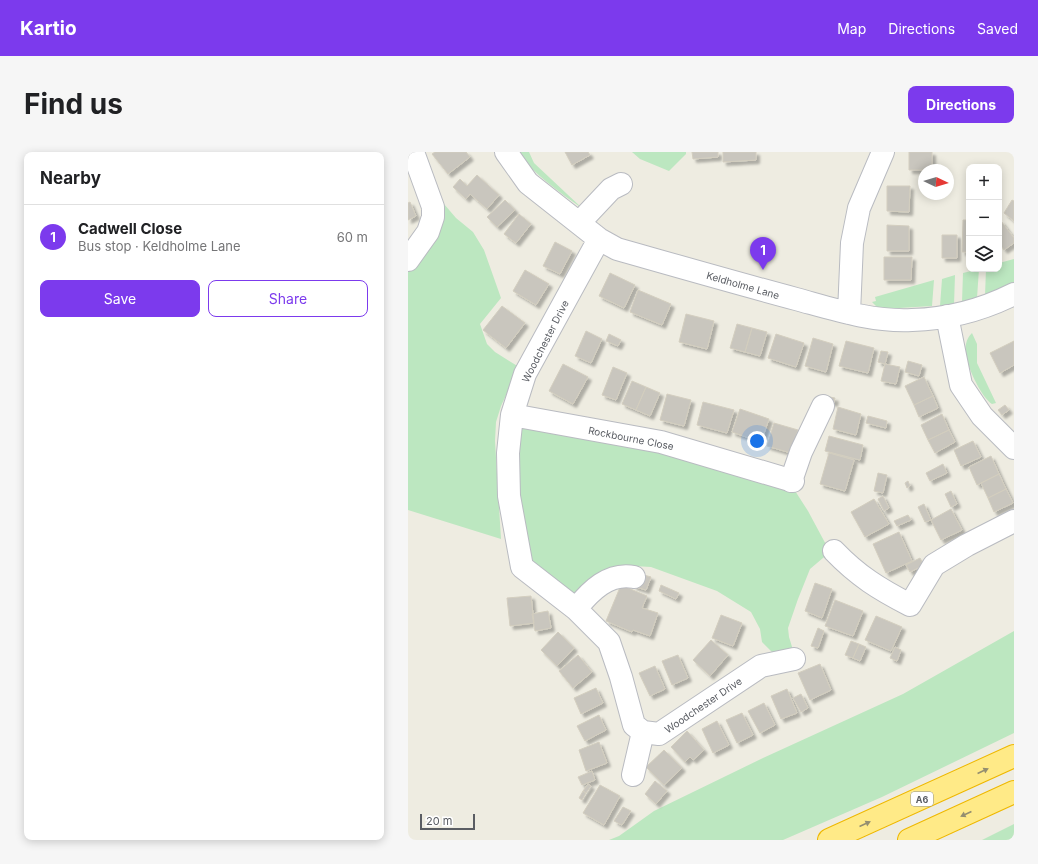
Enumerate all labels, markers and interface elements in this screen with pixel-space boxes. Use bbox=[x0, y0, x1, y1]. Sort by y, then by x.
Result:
text: Kartio bbox=[20, 17, 77, 40]
text: Map bbox=[837, 20, 866, 37]
text: Directions bbox=[888, 20, 955, 37]
text: Saved bbox=[977, 20, 1018, 37]
button: Directions bbox=[908, 86, 1014, 123]
text: Find us bbox=[24, 87, 123, 121]
north arrow bbox=[918, 164, 954, 200]
map controls bbox=[966, 164, 1002, 272]
button: + bbox=[966, 164, 1002, 200]
text: Nearby bbox=[40, 168, 101, 188]
button: − bbox=[966, 200, 1002, 236]
text: Cadwell Close bbox=[78, 219, 182, 238]
text: 1 bbox=[50, 229, 56, 245]
text: 60 m bbox=[337, 229, 368, 245]
button: layers bbox=[966, 236, 1002, 272]
pin: 1 bbox=[750, 237, 776, 270]
text: Bus stop · Keldholme Lane bbox=[78, 238, 241, 254]
street label: Keldholme Lane bbox=[705, 269, 781, 301]
button: Save bbox=[40, 280, 200, 317]
button: Share bbox=[208, 280, 368, 317]
street label: Woodchester Drive bbox=[519, 298, 571, 384]
street label: Rockbourne Close bbox=[587, 424, 675, 452]
your location bbox=[747, 431, 767, 451]
street label: Woodchester Drive bbox=[662, 675, 744, 735]
one-way arrow bbox=[978, 768, 989, 774]
road number: A6 bbox=[911, 792, 933, 806]
one-way arrow bbox=[960, 811, 972, 817]
scale bar bbox=[420, 812, 475, 831]
text: 20 m bbox=[426, 814, 452, 828]
one-way arrow bbox=[859, 821, 871, 827]

